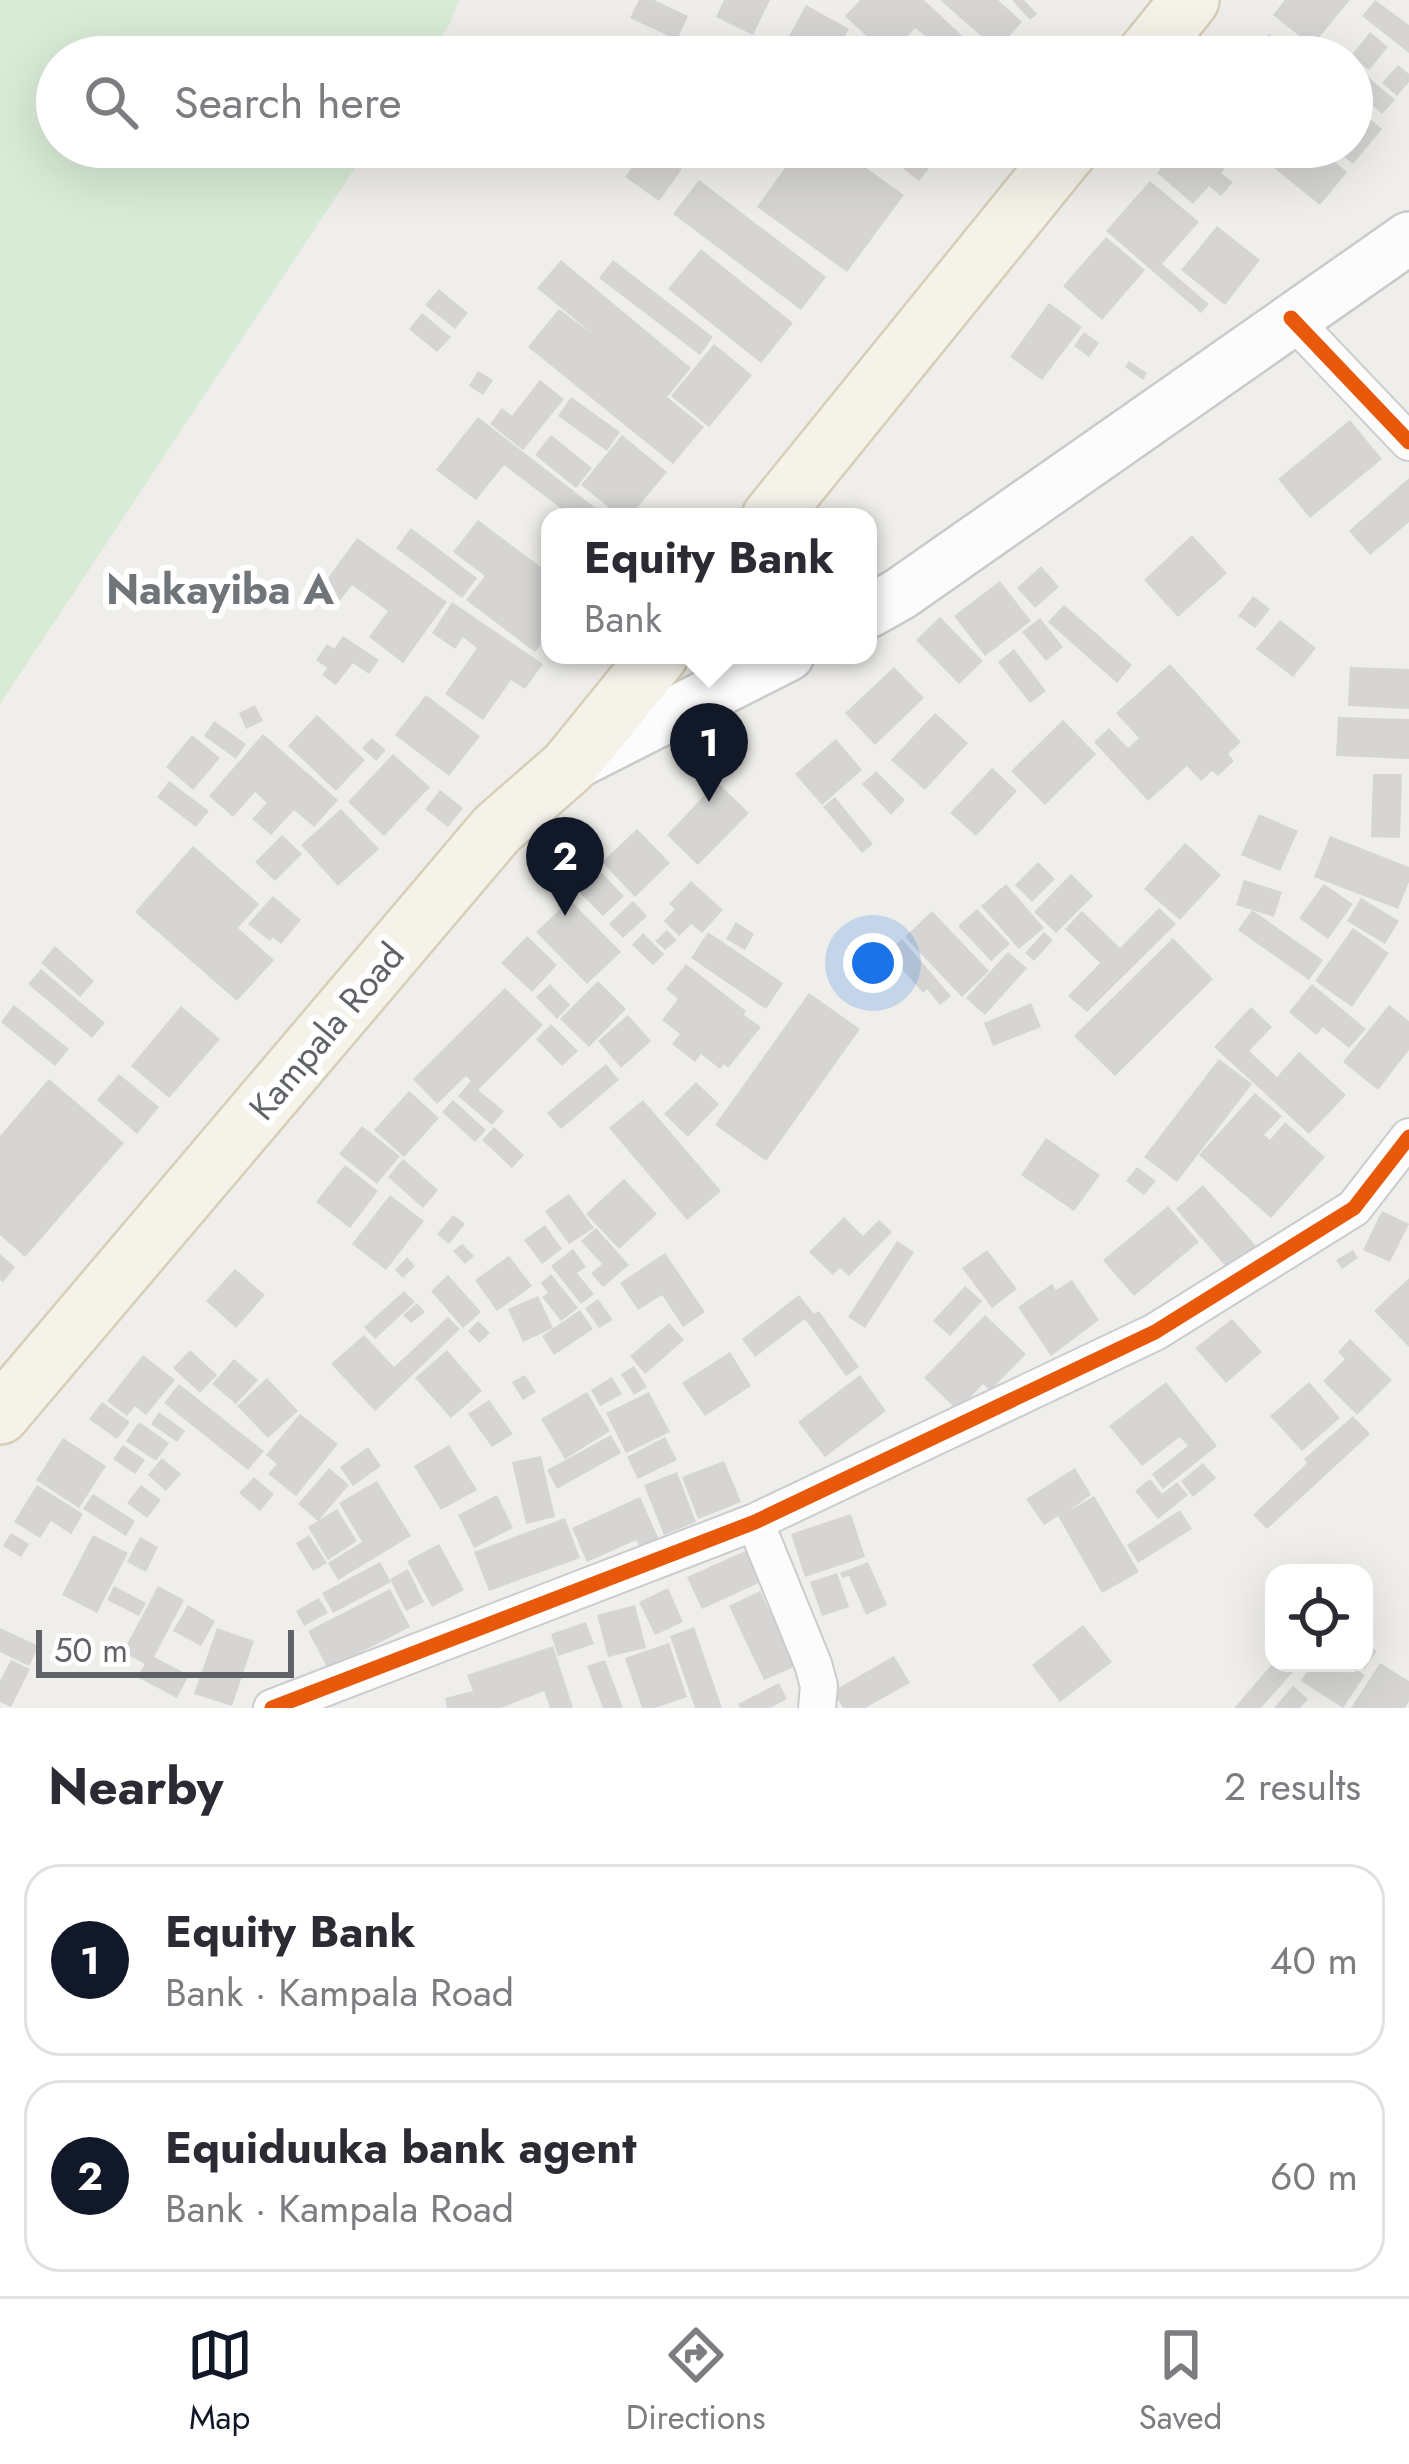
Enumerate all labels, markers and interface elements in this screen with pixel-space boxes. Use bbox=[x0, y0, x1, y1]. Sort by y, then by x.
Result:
search box bbox=[36, 36, 1373, 168]
icon: search bbox=[78, 69, 144, 135]
text: Search here bbox=[174, 70, 402, 135]
popup bbox=[541, 508, 877, 664]
text: Equity Bank bbox=[584, 525, 834, 590]
district label: Nakayiba A bbox=[106, 559, 334, 620]
text: Bank bbox=[584, 590, 662, 647]
pin: 1 bbox=[670, 703, 748, 802]
pin: 2 bbox=[526, 817, 604, 916]
street label: Kampala Road bbox=[236, 931, 416, 1131]
your location bbox=[843, 933, 903, 993]
map controls bbox=[1265, 1564, 1373, 1672]
button: locate bbox=[1265, 1564, 1373, 1672]
scale bar bbox=[36, 1624, 294, 1677]
text: 50 m bbox=[54, 1627, 128, 1674]
text: Nearby bbox=[48, 1749, 223, 1823]
text: 2 results bbox=[1224, 1758, 1361, 1815]
text: Equity Bank bbox=[165, 1899, 415, 1964]
text: 1 bbox=[80, 1932, 100, 1989]
text: 40 m bbox=[1270, 1932, 1358, 1989]
text: Bank · Kampala Road bbox=[165, 1964, 514, 2021]
text: Equiduuka bank agent bbox=[165, 2115, 636, 2180]
text: 2 bbox=[77, 2148, 103, 2205]
text: 60 m bbox=[1270, 2148, 1358, 2205]
text: Bank · Kampala Road bbox=[165, 2180, 514, 2237]
tab: Map bbox=[187, 2322, 253, 2441]
tab: Directions bbox=[626, 2322, 766, 2441]
tab: Saved bbox=[1139, 2322, 1222, 2441]

